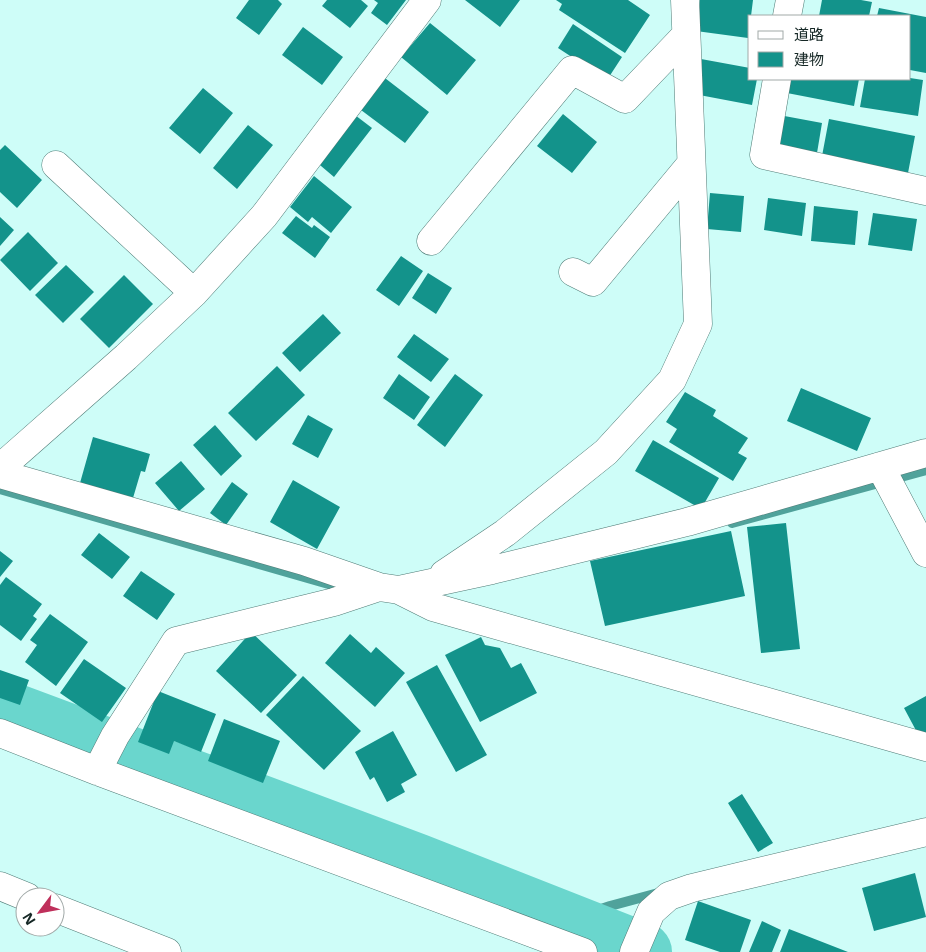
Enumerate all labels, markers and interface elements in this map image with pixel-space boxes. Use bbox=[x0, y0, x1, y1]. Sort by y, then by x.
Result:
legend bbox=[748, 15, 911, 80]
text: 道路 bbox=[794, 24, 824, 44]
text: 建物 bbox=[794, 49, 824, 69]
north arrow bbox=[15, 887, 65, 937]
text: N bbox=[17, 909, 40, 929]

